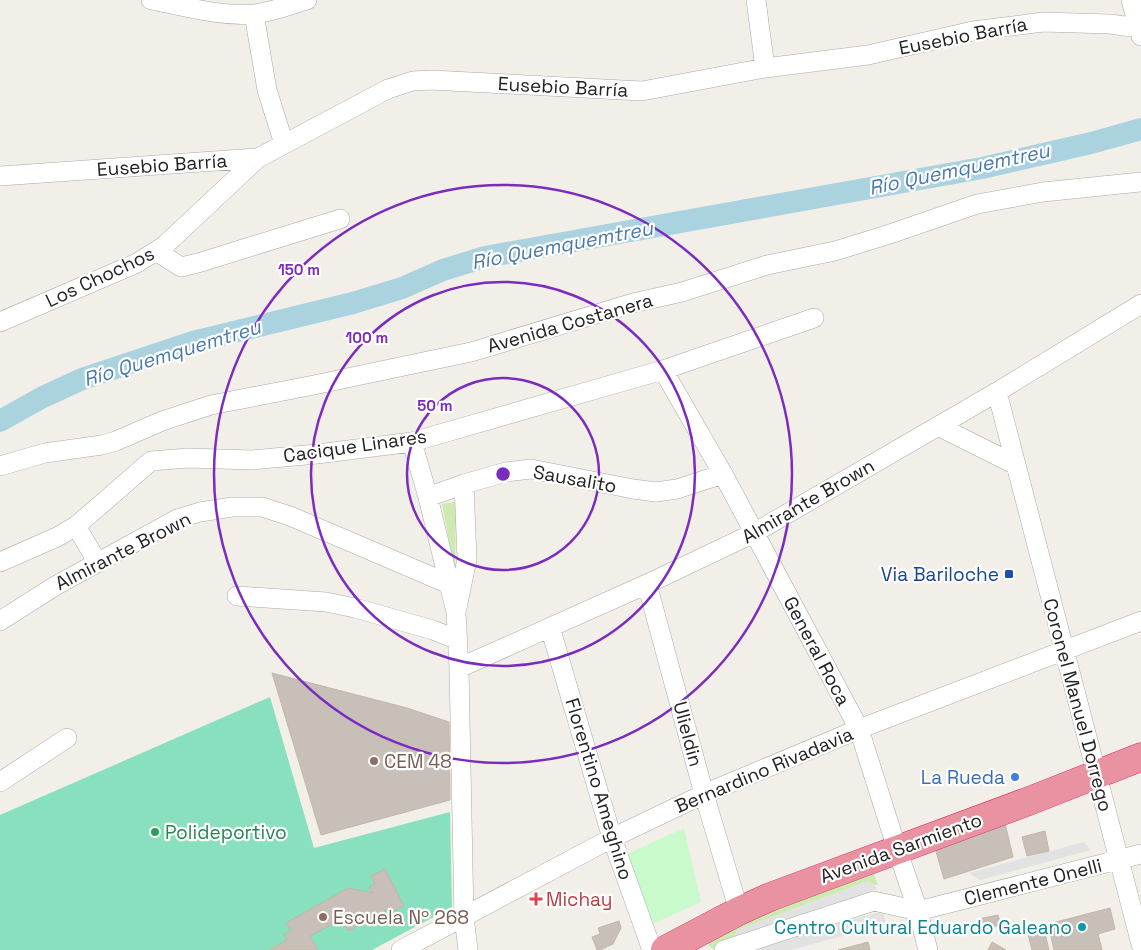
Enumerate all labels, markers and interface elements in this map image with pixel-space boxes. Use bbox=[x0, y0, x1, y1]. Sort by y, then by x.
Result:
street label: Eusebio Barría bbox=[897, 11, 1030, 61]
street label: Eusebio Barría bbox=[497, 71, 629, 103]
water label: Río Quemquemtreu bbox=[866, 137, 1053, 201]
street label: Eusebio Barría bbox=[96, 148, 228, 182]
water label: Río Quemquemtreu bbox=[469, 214, 657, 275]
street label: Los Chochos bbox=[42, 241, 158, 313]
text: 150 m bbox=[278, 260, 320, 279]
street label: Avenida Costanera bbox=[484, 287, 656, 359]
water label: Río Quemquemtreu bbox=[80, 313, 265, 392]
text: 100 m bbox=[346, 328, 388, 347]
text: 50 m bbox=[417, 396, 453, 415]
street label: Cacique Linares bbox=[282, 424, 428, 468]
street label: Almirante Brown bbox=[737, 453, 879, 549]
street label: Sausalito bbox=[531, 459, 619, 499]
centre of rings bbox=[494, 465, 512, 483]
street label: Almirante Brown bbox=[51, 506, 195, 596]
place label: Via Bariloche bbox=[881, 562, 999, 587]
marker: Via Bariloche bbox=[1003, 568, 1015, 580]
street label: General Roca bbox=[778, 592, 856, 710]
street label: Coronel Manuel Dorrego bbox=[1037, 596, 1119, 814]
street label: Florentino Ameghino bbox=[559, 695, 639, 883]
street label: Ulieldin bbox=[667, 699, 709, 769]
street label: Bernardino Rivadavia bbox=[671, 721, 857, 819]
place label: CEM 48 bbox=[384, 749, 452, 774]
marker: CEM 48 bbox=[368, 755, 380, 767]
place label: La Rueda bbox=[921, 765, 1005, 790]
marker: La Rueda bbox=[1009, 771, 1021, 783]
street label: Avenida Sarmiento bbox=[817, 807, 985, 889]
place label: Polideportivo bbox=[165, 820, 287, 845]
marker: Polideportivo bbox=[149, 826, 161, 838]
street label: Clemente Onelli bbox=[961, 853, 1105, 911]
place label: Michay bbox=[546, 887, 612, 912]
marker: Michay bbox=[530, 893, 542, 905]
place label: Escuela Nº 268 bbox=[333, 905, 469, 930]
marker: Escuela Nº 268 bbox=[317, 911, 329, 923]
place label: Centro Cultural Eduardo Galeano bbox=[774, 915, 1072, 940]
marker: Centro Cultural Eduardo Galeano bbox=[1076, 921, 1088, 933]

